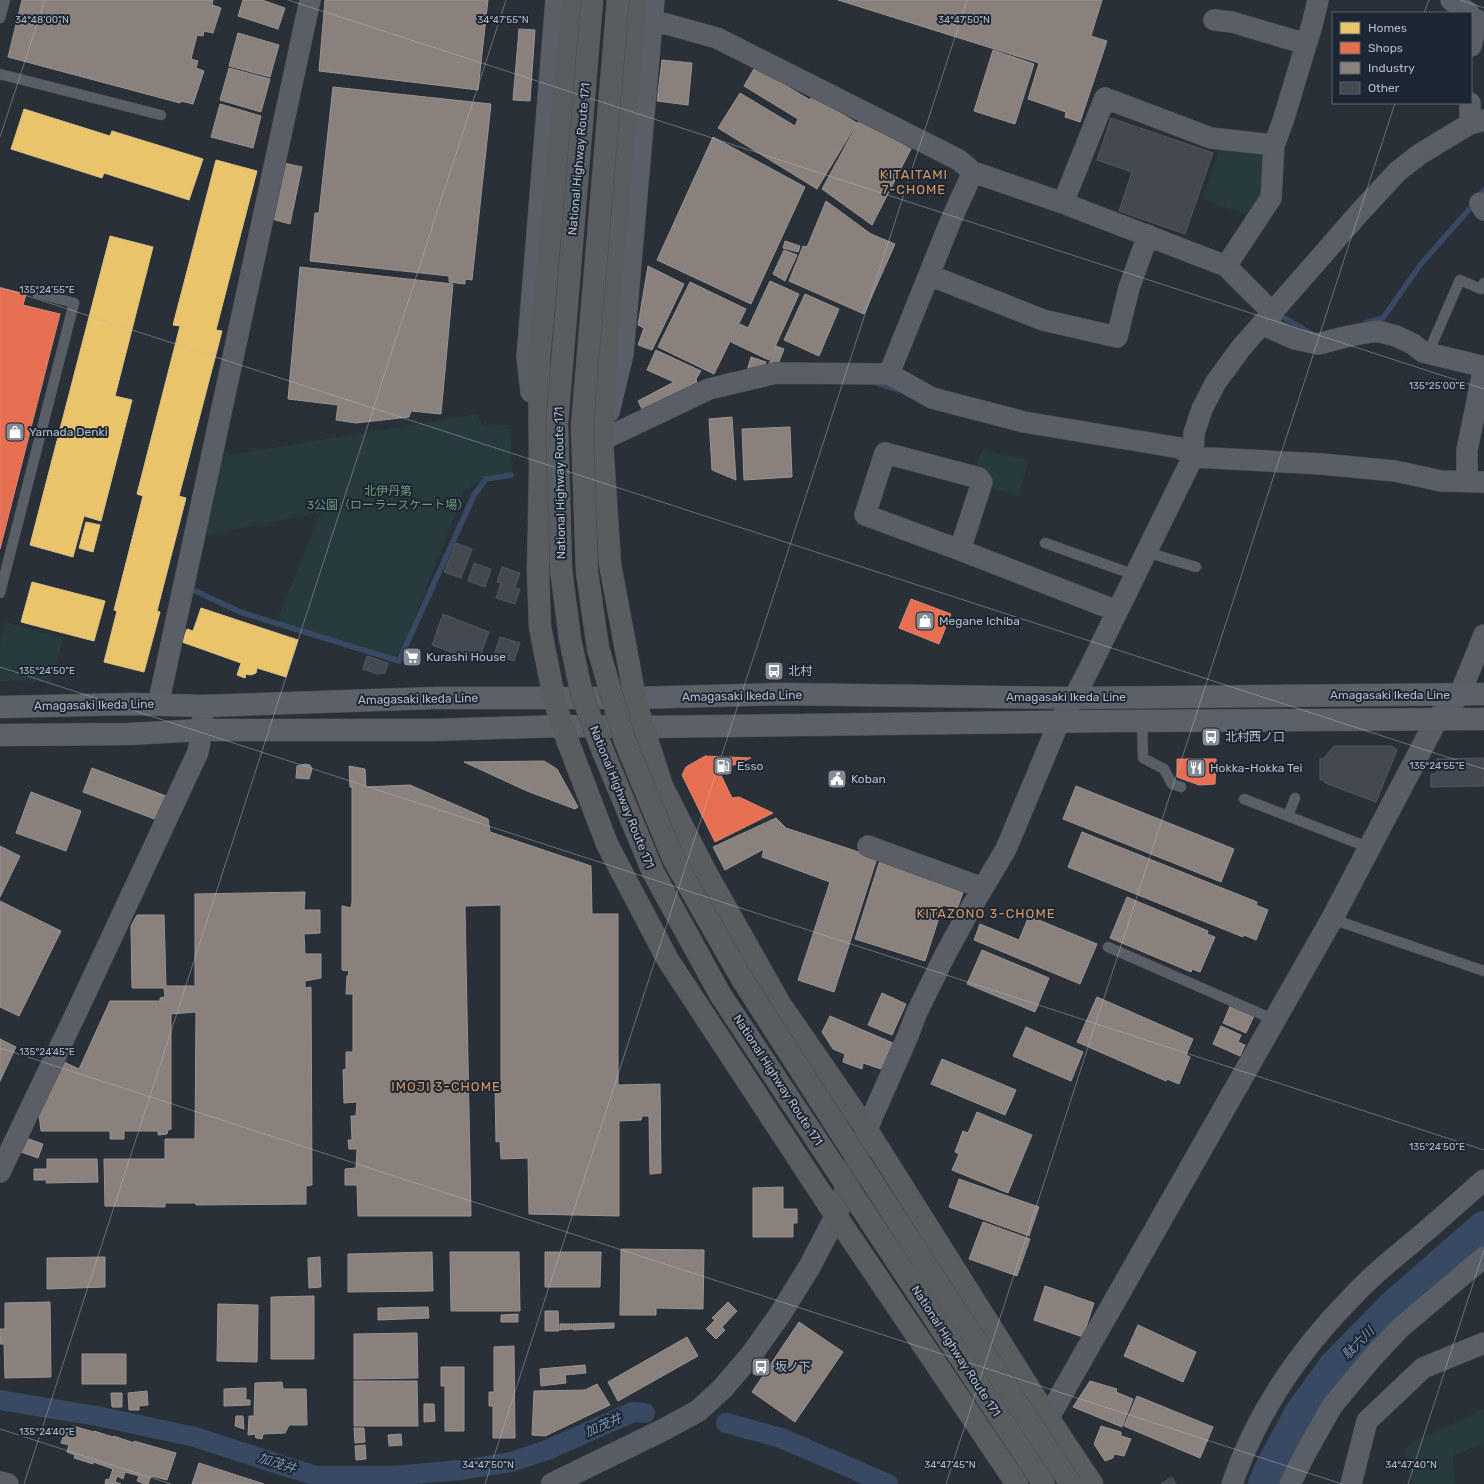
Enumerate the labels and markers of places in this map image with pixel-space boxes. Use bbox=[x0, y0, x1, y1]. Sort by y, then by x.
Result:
shop icon: Yamada Denki bbox=[4, 421, 26, 443]
place label: Yamada Denki bbox=[29, 425, 108, 439]
shop icon: Megane Ichiba bbox=[914, 610, 936, 632]
place label: Megane Ichiba bbox=[939, 614, 1020, 628]
supermarket icon: Kurashi House bbox=[401, 646, 423, 668]
place label: Kurashi House bbox=[426, 650, 506, 664]
bus stop icon: 北村 bbox=[763, 660, 785, 682]
place label: 北村 bbox=[788, 664, 813, 678]
bus stop icon: 北村西ノ口 bbox=[1200, 726, 1222, 748]
place label: 北村西ノ口 bbox=[1225, 730, 1285, 744]
fuel station icon: Esso bbox=[712, 755, 734, 777]
restaurant icon: Hokka-Hokka Tei bbox=[1185, 757, 1207, 779]
place label: Esso bbox=[737, 759, 764, 773]
place label: Hokka-Hokka Tei bbox=[1210, 761, 1303, 775]
public building icon: Koban bbox=[826, 768, 848, 790]
place label: Koban bbox=[851, 772, 886, 786]
bus stop icon: 坂ノ下 bbox=[750, 1356, 772, 1378]
place label: 坂ノ下 bbox=[775, 1360, 811, 1374]

